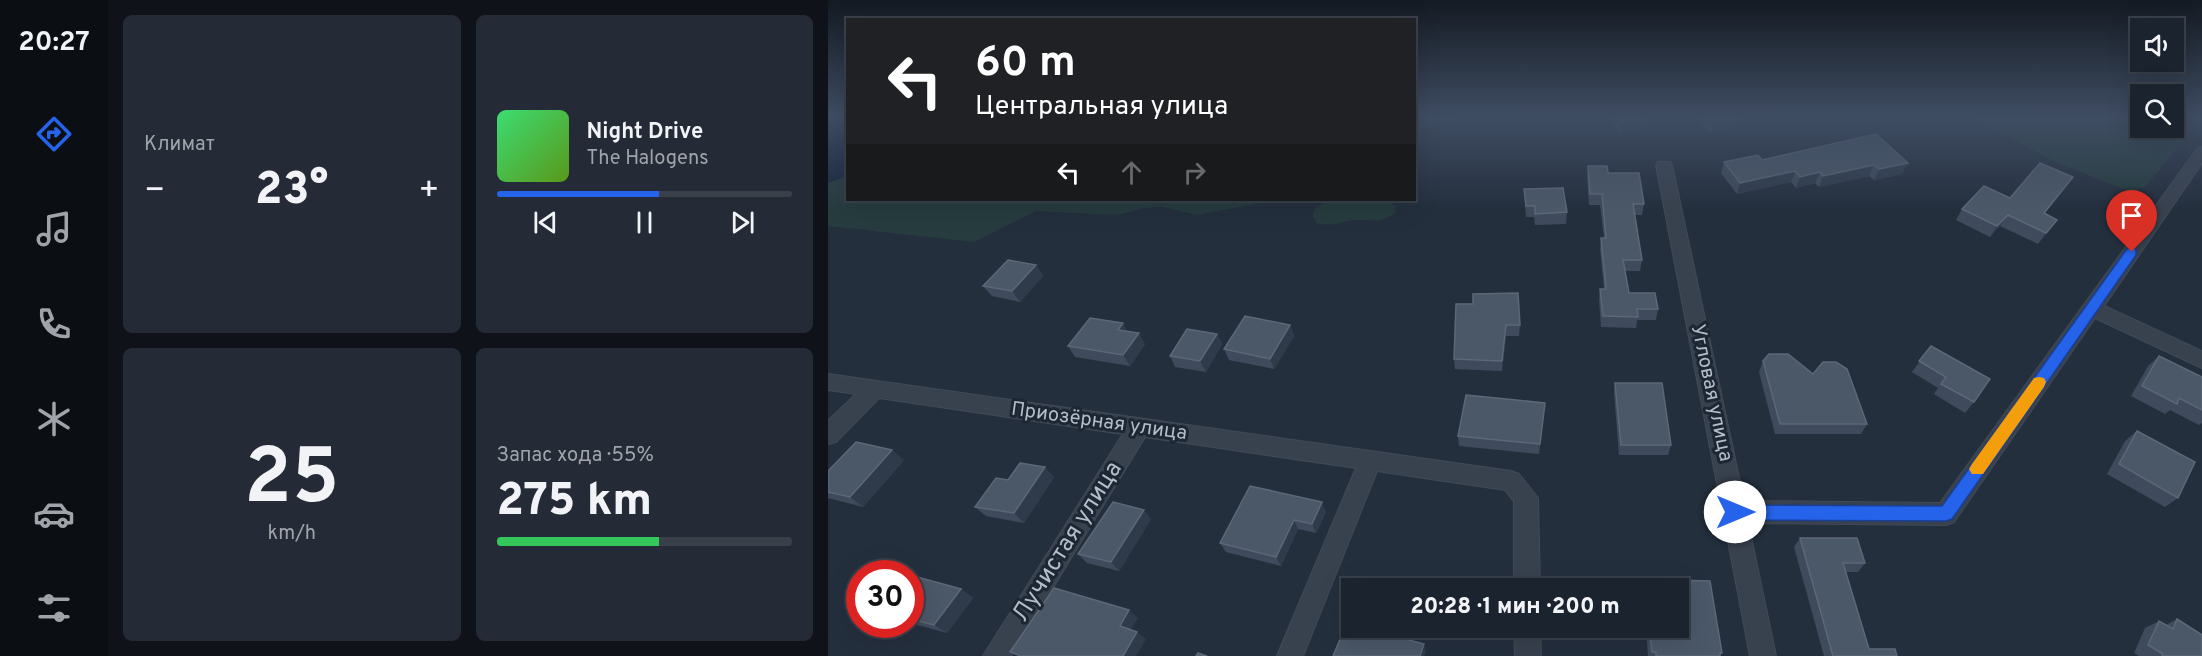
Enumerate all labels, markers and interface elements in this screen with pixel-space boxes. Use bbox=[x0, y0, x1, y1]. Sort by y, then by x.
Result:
map controls bbox=[2130, 18, 2184, 138]
button: sound bbox=[2130, 18, 2184, 72]
text: 20:27 bbox=[18, 26, 90, 60]
text: 60 m bbox=[975, 38, 1076, 91]
icon: left bbox=[876, 42, 954, 120]
button: search bbox=[2130, 84, 2184, 138]
text: Центральная улица bbox=[975, 90, 1228, 124]
icon: directions bbox=[33, 113, 75, 155]
text: Night Drive bbox=[587, 119, 703, 146]
text: Климат bbox=[144, 132, 215, 158]
text: The Halogens bbox=[587, 146, 709, 172]
icon: left bbox=[1052, 156, 1085, 189]
icon: ahead bbox=[1115, 156, 1148, 189]
icon: right bbox=[1178, 156, 1211, 189]
text: 23° bbox=[255, 163, 328, 220]
text: − bbox=[144, 171, 165, 213]
text: + bbox=[418, 171, 439, 213]
pin bbox=[2106, 190, 2157, 252]
icon: arrive bbox=[2115, 199, 2148, 232]
icon: previous bbox=[529, 206, 562, 239]
icon: pause bbox=[628, 206, 661, 239]
icon: next bbox=[726, 206, 759, 239]
icon: music bbox=[33, 208, 75, 250]
icon: phone bbox=[33, 303, 75, 345]
street label: Угловая улица bbox=[1684, 322, 1738, 464]
street label: Приозёрная улица bbox=[1009, 397, 1189, 447]
icon: climate bbox=[33, 398, 75, 440]
text: 25 bbox=[244, 432, 339, 531]
text: Запас хода · 55% bbox=[497, 443, 654, 469]
street label: Лучистая улица bbox=[1007, 456, 1129, 628]
text: 275 km bbox=[497, 474, 652, 531]
position arrow bbox=[1703, 480, 1767, 544]
icon: car bbox=[33, 493, 75, 535]
text: km/h bbox=[267, 521, 316, 547]
speed limit sign: 30 bbox=[846, 560, 924, 638]
icon: filters bbox=[33, 587, 75, 629]
text: 20:28 · 1 мин · 200 m bbox=[1410, 594, 1620, 621]

